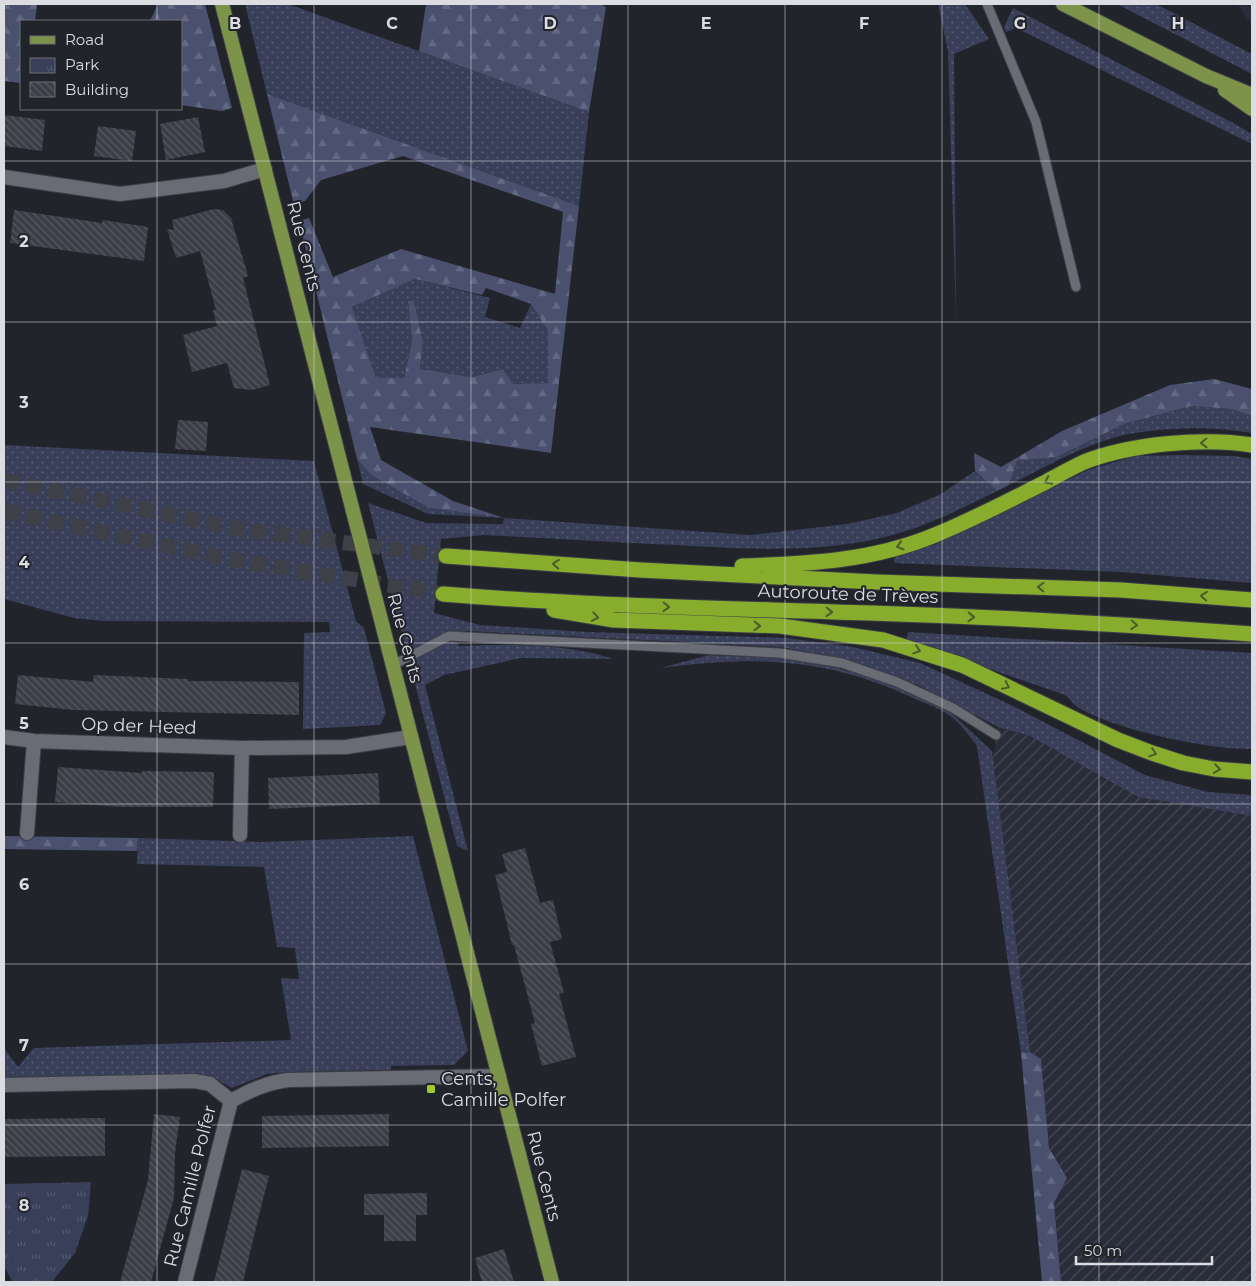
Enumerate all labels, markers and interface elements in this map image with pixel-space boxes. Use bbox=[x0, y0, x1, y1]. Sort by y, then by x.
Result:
text: B bbox=[229, 14, 241, 33]
text: C bbox=[386, 14, 398, 33]
text: D bbox=[543, 14, 557, 33]
text: E bbox=[701, 14, 711, 33]
text: F bbox=[859, 14, 869, 33]
text: G bbox=[1014, 14, 1026, 33]
text: H bbox=[1172, 14, 1184, 33]
legend bbox=[20, 20, 182, 110]
text: Road bbox=[65, 30, 104, 49]
text: Park bbox=[65, 55, 99, 74]
text: Building bbox=[65, 80, 129, 99]
street label: Rue Cents bbox=[282, 199, 326, 294]
text: 2 bbox=[19, 232, 29, 251]
text: 3 bbox=[18, 393, 29, 412]
one-way arrow bbox=[1199, 438, 1207, 449]
one-way arrow bbox=[1044, 475, 1053, 485]
one-way arrow bbox=[896, 541, 904, 551]
text: 4 bbox=[18, 553, 30, 572]
one-way arrow bbox=[552, 559, 560, 570]
street label: Autoroute de Trèves bbox=[757, 580, 939, 608]
one-way arrow bbox=[1037, 582, 1045, 592]
street label: Rue Cents bbox=[382, 591, 428, 686]
one-way arrow bbox=[1199, 591, 1207, 602]
one-way arrow bbox=[663, 602, 671, 612]
one-way arrow bbox=[825, 606, 833, 617]
one-way arrow bbox=[591, 612, 599, 622]
one-way arrow bbox=[968, 612, 976, 623]
one-way arrow bbox=[1130, 619, 1138, 630]
one-way arrow bbox=[753, 620, 761, 631]
one-way arrow bbox=[912, 645, 921, 655]
one-way arrow bbox=[1001, 679, 1010, 690]
street label: Op der Heed bbox=[81, 713, 197, 739]
text: 5 bbox=[19, 714, 29, 733]
one-way arrow bbox=[1149, 747, 1157, 757]
one-way arrow bbox=[1214, 763, 1222, 774]
text: 6 bbox=[19, 875, 29, 894]
text: 7 bbox=[19, 1036, 29, 1055]
place label: Cents, Camille Polfer bbox=[441, 1068, 566, 1111]
marker: Cents, Camille Polfer bbox=[425, 1083, 437, 1095]
street label: Rue Camille Polfer bbox=[159, 1103, 221, 1269]
street label: Rue Cents bbox=[522, 1129, 566, 1224]
text: 8 bbox=[19, 1196, 29, 1215]
scale bar bbox=[1076, 1234, 1212, 1266]
text: 50 m bbox=[1084, 1241, 1122, 1260]

